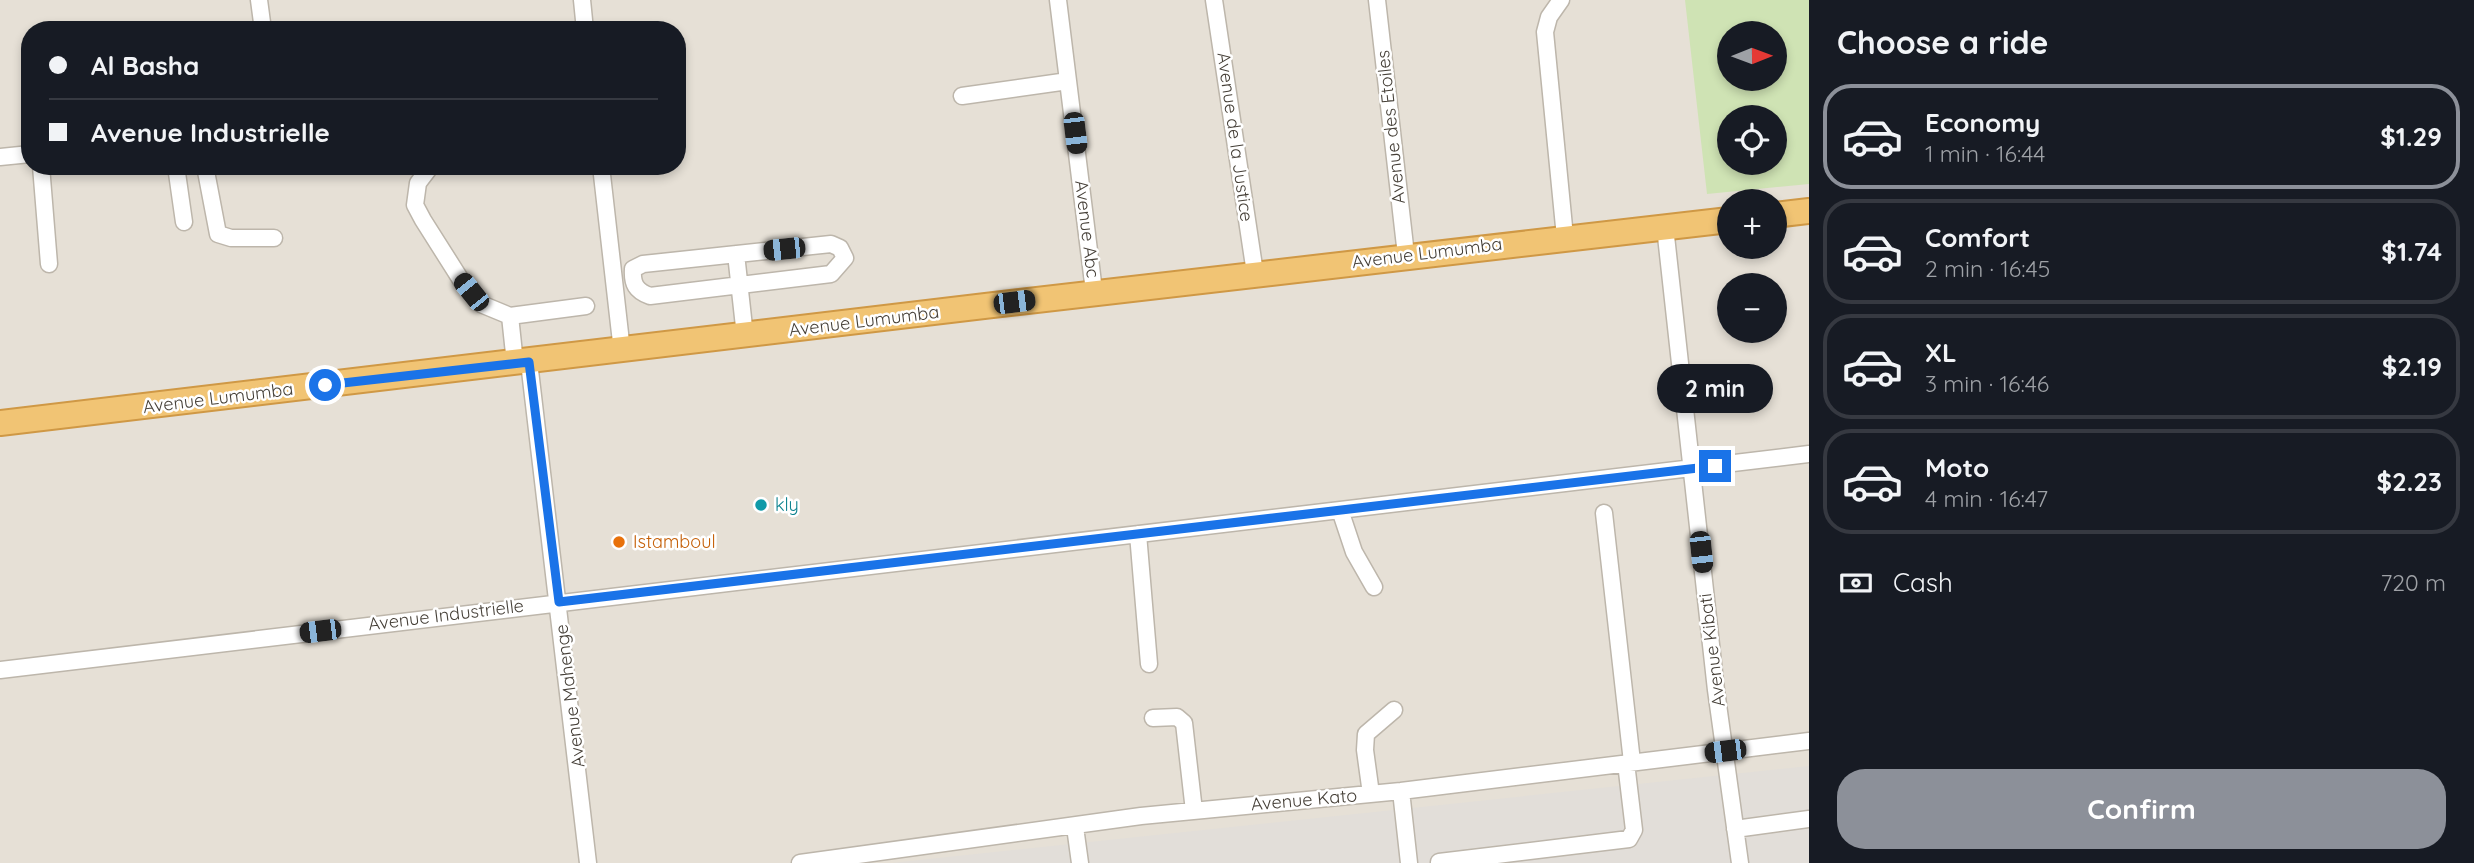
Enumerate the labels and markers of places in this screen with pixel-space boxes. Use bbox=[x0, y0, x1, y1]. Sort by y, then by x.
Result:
place label: kly bbox=[775, 493, 799, 516]
marker: kly bbox=[753, 497, 769, 513]
place label: Istamboul bbox=[633, 530, 716, 553]
marker: Istamboul bbox=[611, 534, 627, 550]

